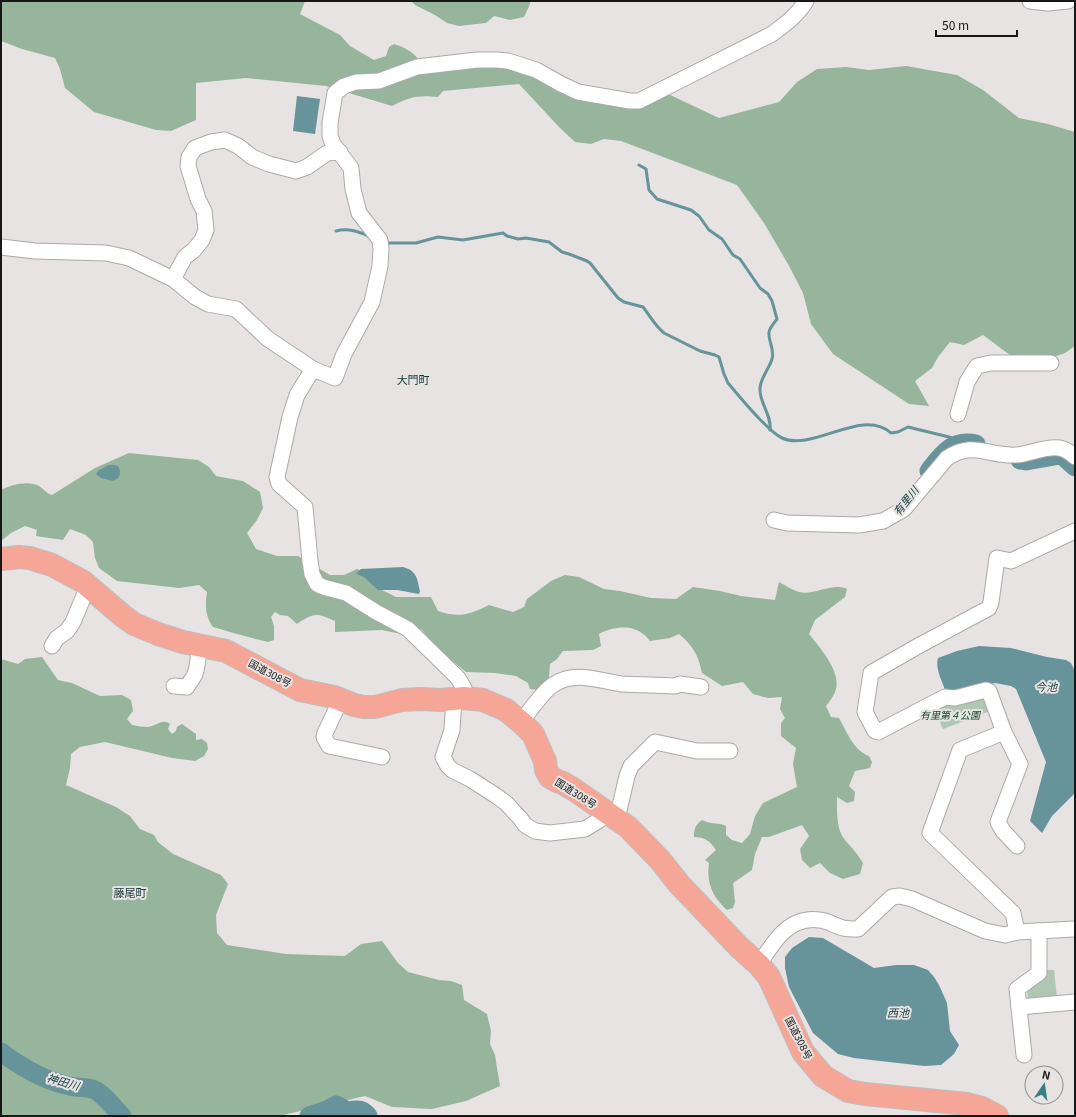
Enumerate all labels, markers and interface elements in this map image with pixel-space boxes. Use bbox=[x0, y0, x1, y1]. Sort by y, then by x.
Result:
scale bar bbox=[936, 12, 1017, 38]
text: 50 m bbox=[942, 16, 969, 33]
district label: 大門町 bbox=[397, 371, 430, 387]
water label: 有里川 bbox=[889, 482, 922, 518]
street label: 国道308号 bbox=[246, 655, 294, 690]
water label: 今池 bbox=[1035, 678, 1058, 694]
park label: 有里第４公園 bbox=[920, 707, 982, 722]
street label: 国道308号 bbox=[553, 774, 600, 811]
district label: 藤尾町 bbox=[114, 884, 147, 900]
water label: 西池 bbox=[887, 1004, 910, 1020]
street label: 国道308号 bbox=[782, 1014, 817, 1062]
north arrow bbox=[1024, 1065, 1064, 1105]
text: N bbox=[1041, 1066, 1052, 1083]
water label: 神田川 bbox=[45, 1069, 82, 1094]

